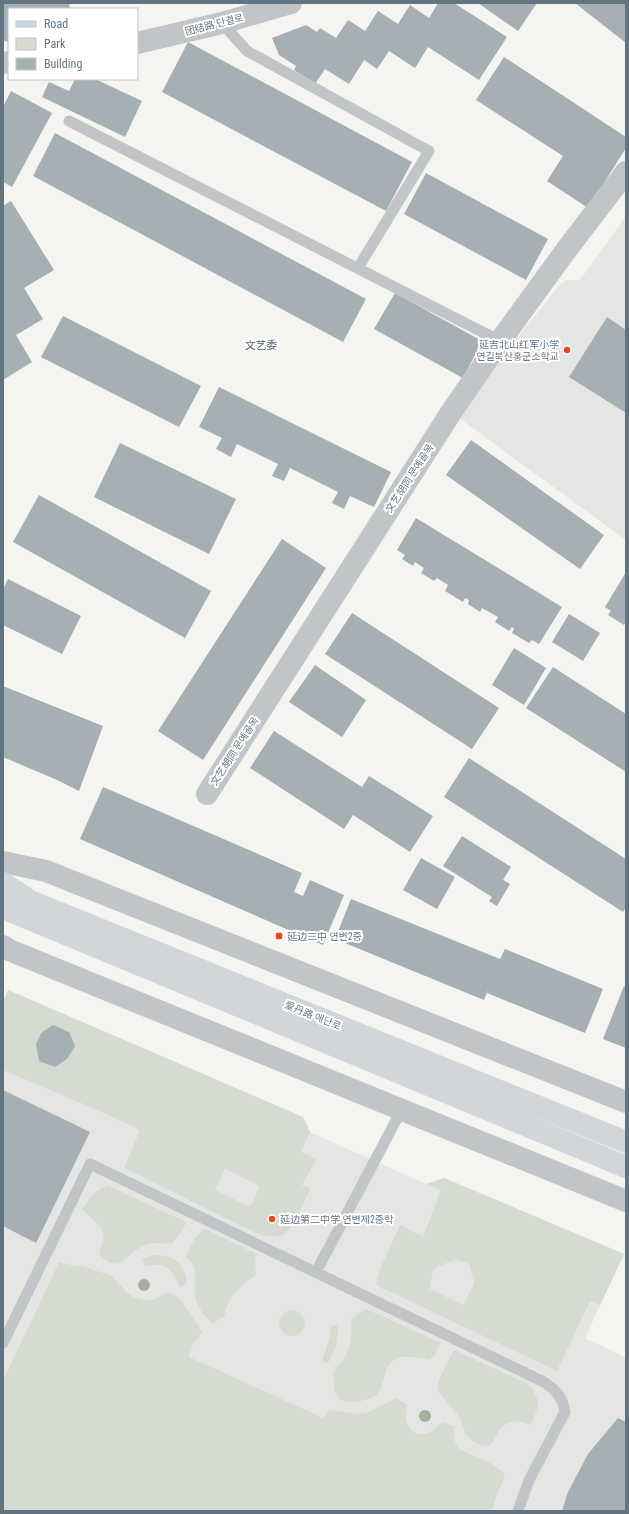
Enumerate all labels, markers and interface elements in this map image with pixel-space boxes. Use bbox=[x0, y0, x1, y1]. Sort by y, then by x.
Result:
legend bbox=[8, 8, 138, 80]
street label: 团结路 단결로 bbox=[184, 12, 245, 37]
text: Road bbox=[44, 17, 68, 31]
text: Park bbox=[44, 37, 66, 51]
text: Building bbox=[44, 57, 82, 71]
district label: 文艺委 bbox=[245, 339, 278, 352]
place label: 延吉北山红军小学 연길북산홍군소학교 bbox=[476, 339, 559, 362]
marker: 延吉北山红军小学 연길북산홍군소학교 bbox=[562, 345, 572, 355]
street label: 文艺胡同 문예골목 bbox=[383, 442, 436, 514]
street label: 文艺胡同 문예골목 bbox=[208, 715, 261, 787]
marker: 延边二中 연변2중 bbox=[274, 931, 284, 941]
place label: 延边二中 연변2중 bbox=[287, 931, 362, 942]
street label: 爱丹路 애단로 bbox=[283, 999, 343, 1032]
marker: 延边第二中学 연변제2중학 bbox=[267, 1214, 277, 1224]
place label: 延边第二中学 연변제2중학 bbox=[280, 1214, 394, 1225]

